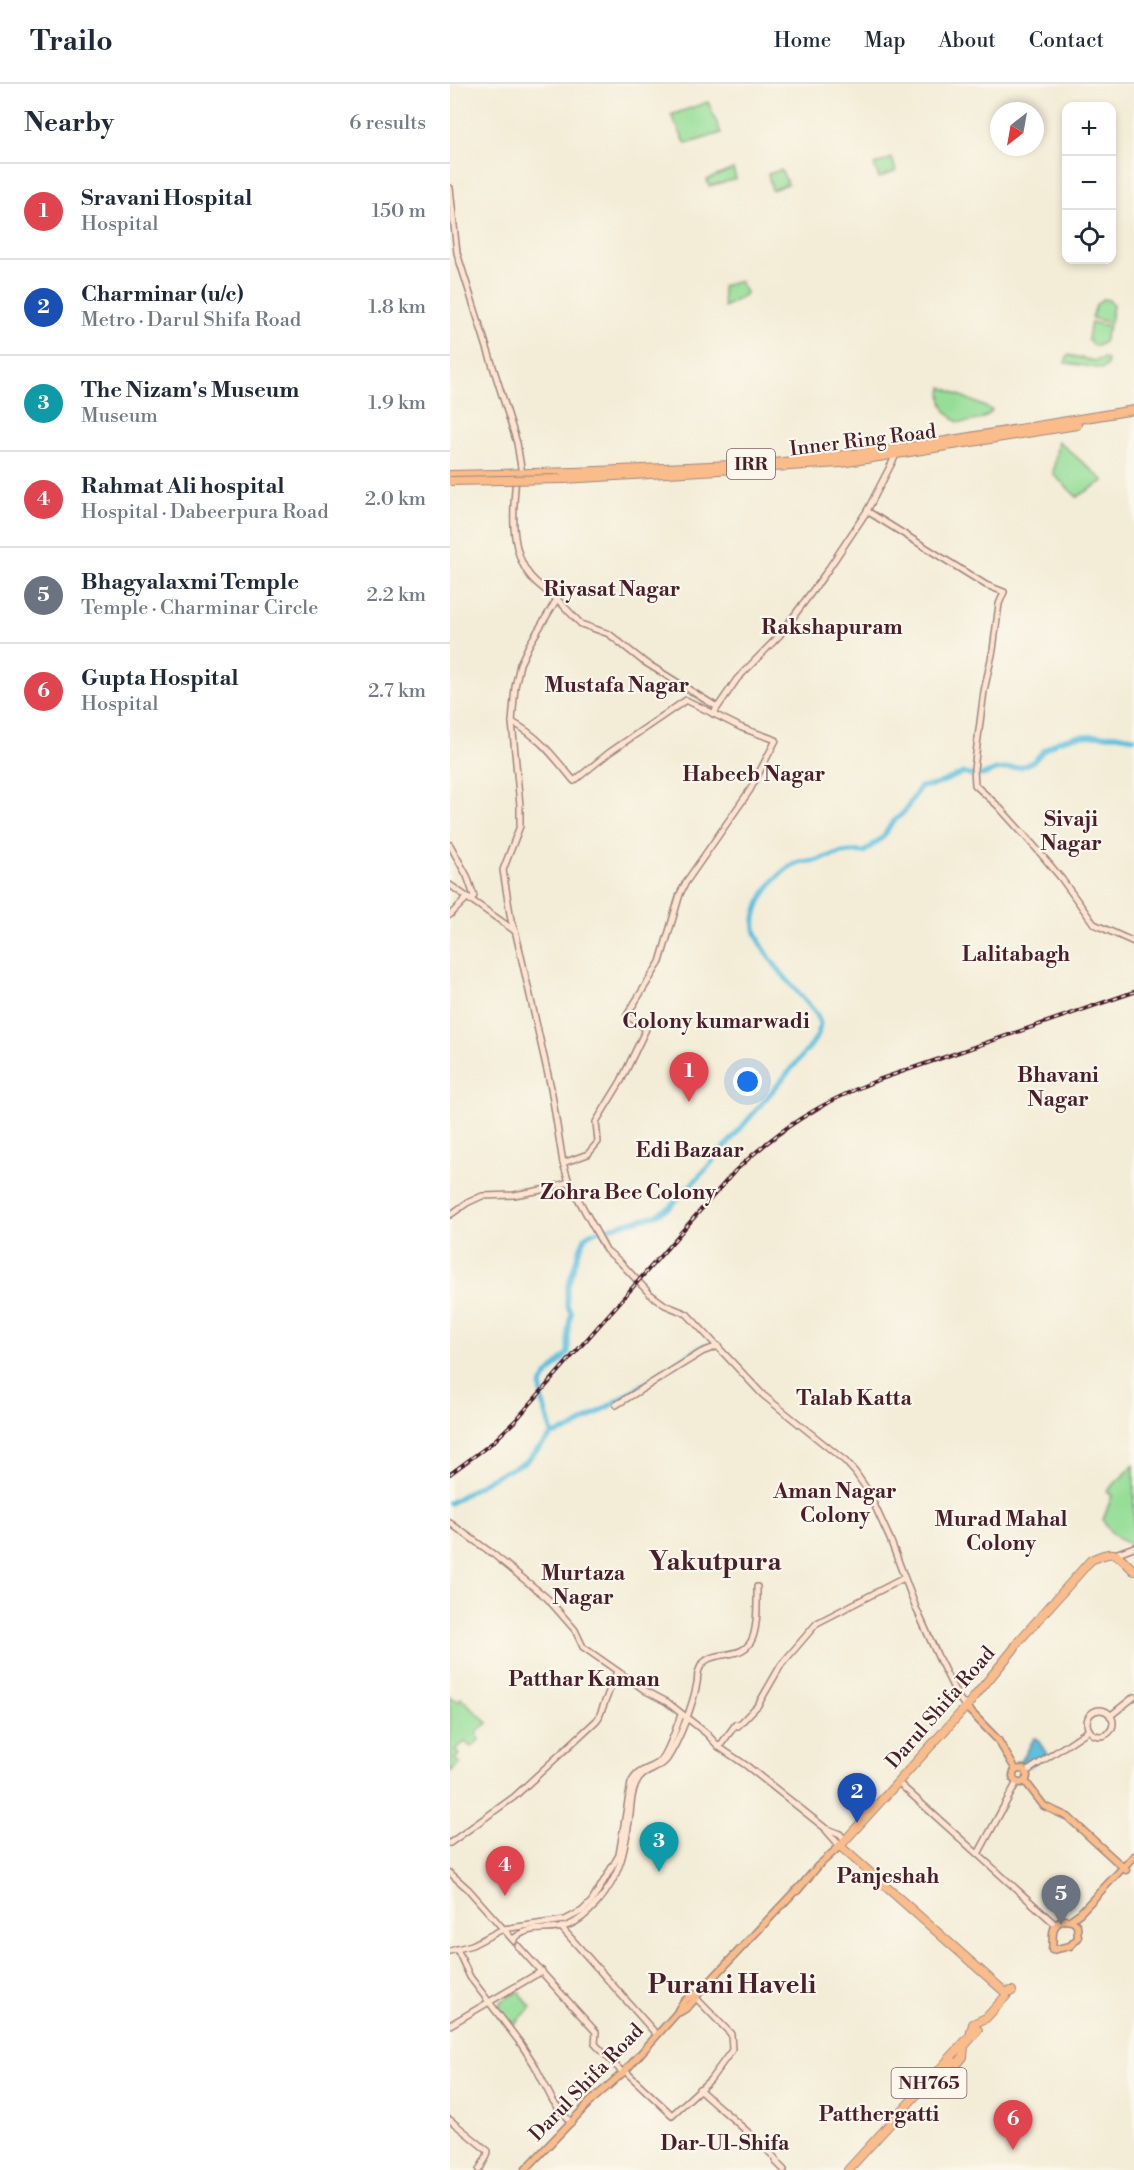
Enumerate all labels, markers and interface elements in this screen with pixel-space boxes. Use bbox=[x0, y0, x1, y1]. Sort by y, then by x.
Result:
text: Trailo bbox=[30, 24, 113, 59]
text: Home bbox=[774, 28, 831, 54]
text: Map bbox=[864, 28, 906, 54]
text: About bbox=[939, 28, 996, 54]
text: Contact bbox=[1029, 28, 1104, 54]
north arrow bbox=[990, 102, 1044, 156]
map controls bbox=[1062, 102, 1116, 264]
button: + bbox=[1062, 102, 1116, 156]
text: Nearby bbox=[24, 107, 114, 139]
text: 6 results bbox=[349, 111, 426, 136]
button: − bbox=[1062, 156, 1116, 210]
text: Sravani Hospital bbox=[81, 185, 252, 212]
text: 1 bbox=[39, 199, 48, 224]
text: 150 m bbox=[371, 199, 426, 224]
button: locate bbox=[1062, 210, 1116, 264]
text: Hospital bbox=[81, 212, 158, 237]
text: Charminar (u/c) bbox=[81, 281, 243, 308]
text: 2 bbox=[37, 295, 50, 320]
text: 1.8 km bbox=[368, 295, 426, 320]
text: Metro · Darul Shifa Road bbox=[81, 308, 301, 333]
text: The Nizam's Museum bbox=[81, 377, 299, 404]
text: 3 bbox=[37, 391, 50, 416]
text: 1.9 km bbox=[368, 391, 426, 416]
text: Museum bbox=[81, 404, 158, 429]
street label: Inner Ring Road bbox=[788, 420, 938, 462]
road number: IRR bbox=[727, 449, 775, 479]
text: Rahmat Ali hospital bbox=[81, 473, 285, 500]
text: 4 bbox=[37, 487, 50, 512]
text: 2.0 km bbox=[365, 487, 426, 512]
text: Hospital · Dabeerpura Road bbox=[81, 500, 329, 525]
text: Bhagyalaxmi Temple bbox=[81, 569, 299, 596]
district label: Riyasat Nagar bbox=[544, 577, 680, 603]
text: 5 bbox=[37, 583, 50, 608]
text: 2.2 km bbox=[367, 583, 426, 608]
text: Temple · Charminar Circle bbox=[81, 596, 318, 621]
district label: Rakshapuram bbox=[761, 615, 903, 641]
text: Gupta Hospital bbox=[81, 665, 239, 692]
district label: Mustafa Nagar bbox=[545, 673, 689, 699]
text: 6 bbox=[37, 679, 50, 704]
text: 2.7 km bbox=[368, 679, 426, 704]
text: Hospital bbox=[81, 692, 158, 717]
district label: Habeeb Nagar bbox=[683, 762, 825, 788]
district label: Sivaji Nagar bbox=[1040, 807, 1102, 857]
district label: Lalitabagh bbox=[962, 942, 1070, 968]
district label: Colony kumarwadi bbox=[622, 1009, 810, 1035]
pin: 1 bbox=[670, 1052, 708, 1102]
district label: Bhavani Nagar bbox=[1017, 1063, 1099, 1113]
your location bbox=[733, 1067, 762, 1096]
district label: Edi Bazaar bbox=[636, 1138, 744, 1164]
district label: Zohra Bee Colony bbox=[540, 1180, 716, 1206]
district label: Talab Katta bbox=[796, 1386, 912, 1412]
district label: Aman Nagar Colony bbox=[772, 1479, 897, 1529]
district label: Murad Mahal Colony bbox=[935, 1507, 1068, 1557]
district label: Yakutpura bbox=[648, 1546, 782, 1578]
district label: Murtaza Nagar bbox=[541, 1561, 626, 1611]
street label: Darul Shifa Road bbox=[881, 1641, 1001, 1774]
district label: Patthar Kaman bbox=[508, 1667, 660, 1693]
pin: 2 bbox=[838, 1774, 876, 1823]
pin: 3 bbox=[640, 1822, 678, 1872]
pin: 4 bbox=[486, 1846, 524, 1896]
district label: Panjeshah bbox=[837, 1864, 939, 1890]
pin: 5 bbox=[1042, 1876, 1080, 1925]
district label: Purani Haveli bbox=[648, 1969, 816, 2001]
street label: Darul Shifa Road bbox=[524, 2018, 650, 2147]
road number: NH765 bbox=[892, 2068, 966, 2098]
pin: 6 bbox=[994, 2100, 1032, 2150]
district label: Patthergatti bbox=[819, 2102, 939, 2128]
district label: Dar-Ul-Shifa bbox=[661, 2131, 790, 2157]

